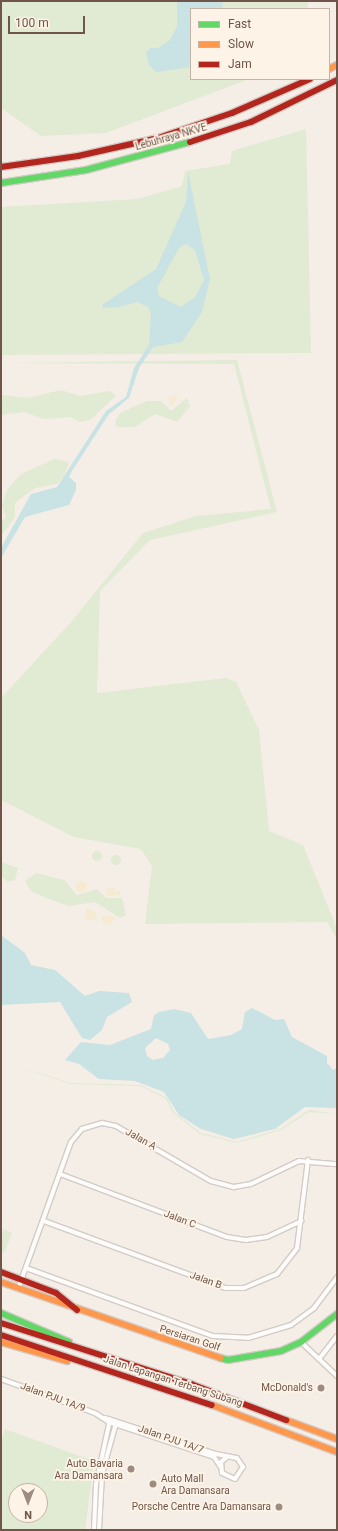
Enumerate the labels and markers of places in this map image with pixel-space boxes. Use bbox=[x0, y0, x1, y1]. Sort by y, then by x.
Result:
place label: McDonald's bbox=[261, 1382, 313, 1394]
marker: McDonald's bbox=[316, 1383, 326, 1393]
place label: Auto Bavaria Ara Damansara bbox=[54, 1457, 123, 1480]
marker: Auto Bavaria Ara Damansara bbox=[126, 1464, 136, 1474]
place label: Auto Mall Ara Damansara bbox=[161, 1472, 230, 1496]
marker: Auto Mall Ara Damansara bbox=[148, 1479, 158, 1489]
place label: Porsche Centre Ara Damansara bbox=[132, 1501, 271, 1513]
marker: Porsche Centre Ara Damansara bbox=[274, 1502, 284, 1512]

